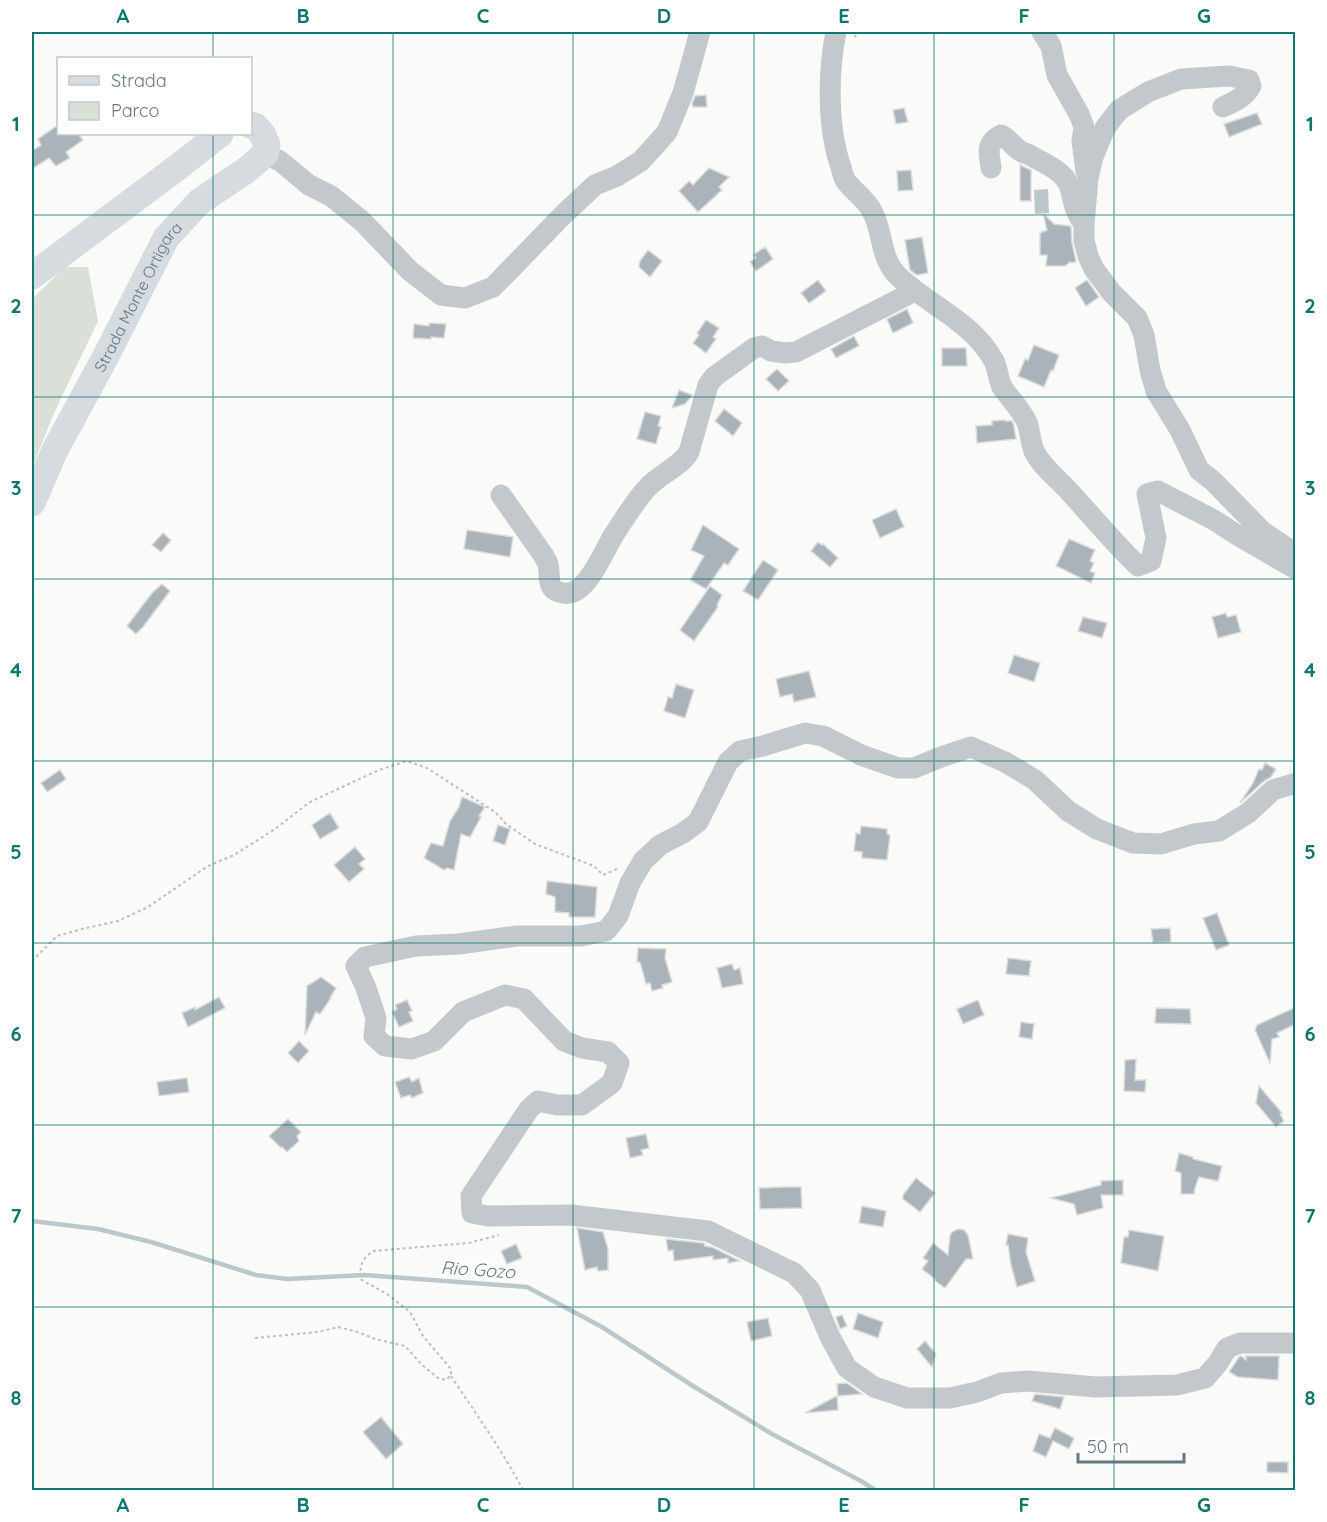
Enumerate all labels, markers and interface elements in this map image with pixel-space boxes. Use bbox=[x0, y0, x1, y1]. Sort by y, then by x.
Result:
text: A bbox=[117, 3, 130, 28]
text: B bbox=[296, 3, 310, 28]
text: C bbox=[477, 3, 490, 28]
text: D bbox=[657, 3, 671, 28]
text: E bbox=[838, 3, 850, 28]
text: F bbox=[1018, 3, 1030, 28]
text: G bbox=[1197, 3, 1211, 28]
legend bbox=[57, 57, 252, 135]
text: Strada bbox=[111, 69, 167, 92]
text: Parco bbox=[111, 99, 159, 122]
text: 1 bbox=[12, 111, 20, 136]
text: 1 bbox=[1306, 111, 1314, 136]
street label: Strada Monte Ortigara bbox=[89, 218, 186, 375]
text: 2 bbox=[10, 293, 22, 318]
text: 2 bbox=[1304, 293, 1316, 318]
text: 3 bbox=[11, 475, 21, 500]
text: 3 bbox=[1305, 475, 1315, 500]
text: 4 bbox=[10, 657, 22, 682]
text: 4 bbox=[1304, 657, 1316, 682]
text: 5 bbox=[10, 839, 22, 864]
text: 5 bbox=[1304, 839, 1316, 864]
text: 6 bbox=[10, 1021, 22, 1046]
text: 6 bbox=[1304, 1021, 1316, 1046]
text: 7 bbox=[11, 1203, 22, 1228]
text: 7 bbox=[1305, 1203, 1316, 1228]
water label: Rio Gozo bbox=[440, 1255, 517, 1284]
text: 8 bbox=[11, 1385, 22, 1410]
text: 8 bbox=[1305, 1385, 1316, 1410]
scale bar bbox=[1078, 1426, 1184, 1464]
text: 50 m bbox=[1087, 1435, 1129, 1458]
text: A bbox=[117, 1492, 130, 1517]
text: B bbox=[296, 1492, 310, 1517]
text: C bbox=[477, 1492, 490, 1517]
text: D bbox=[657, 1492, 671, 1517]
text: E bbox=[838, 1492, 850, 1517]
text: F bbox=[1018, 1492, 1030, 1517]
text: G bbox=[1197, 1492, 1211, 1517]

